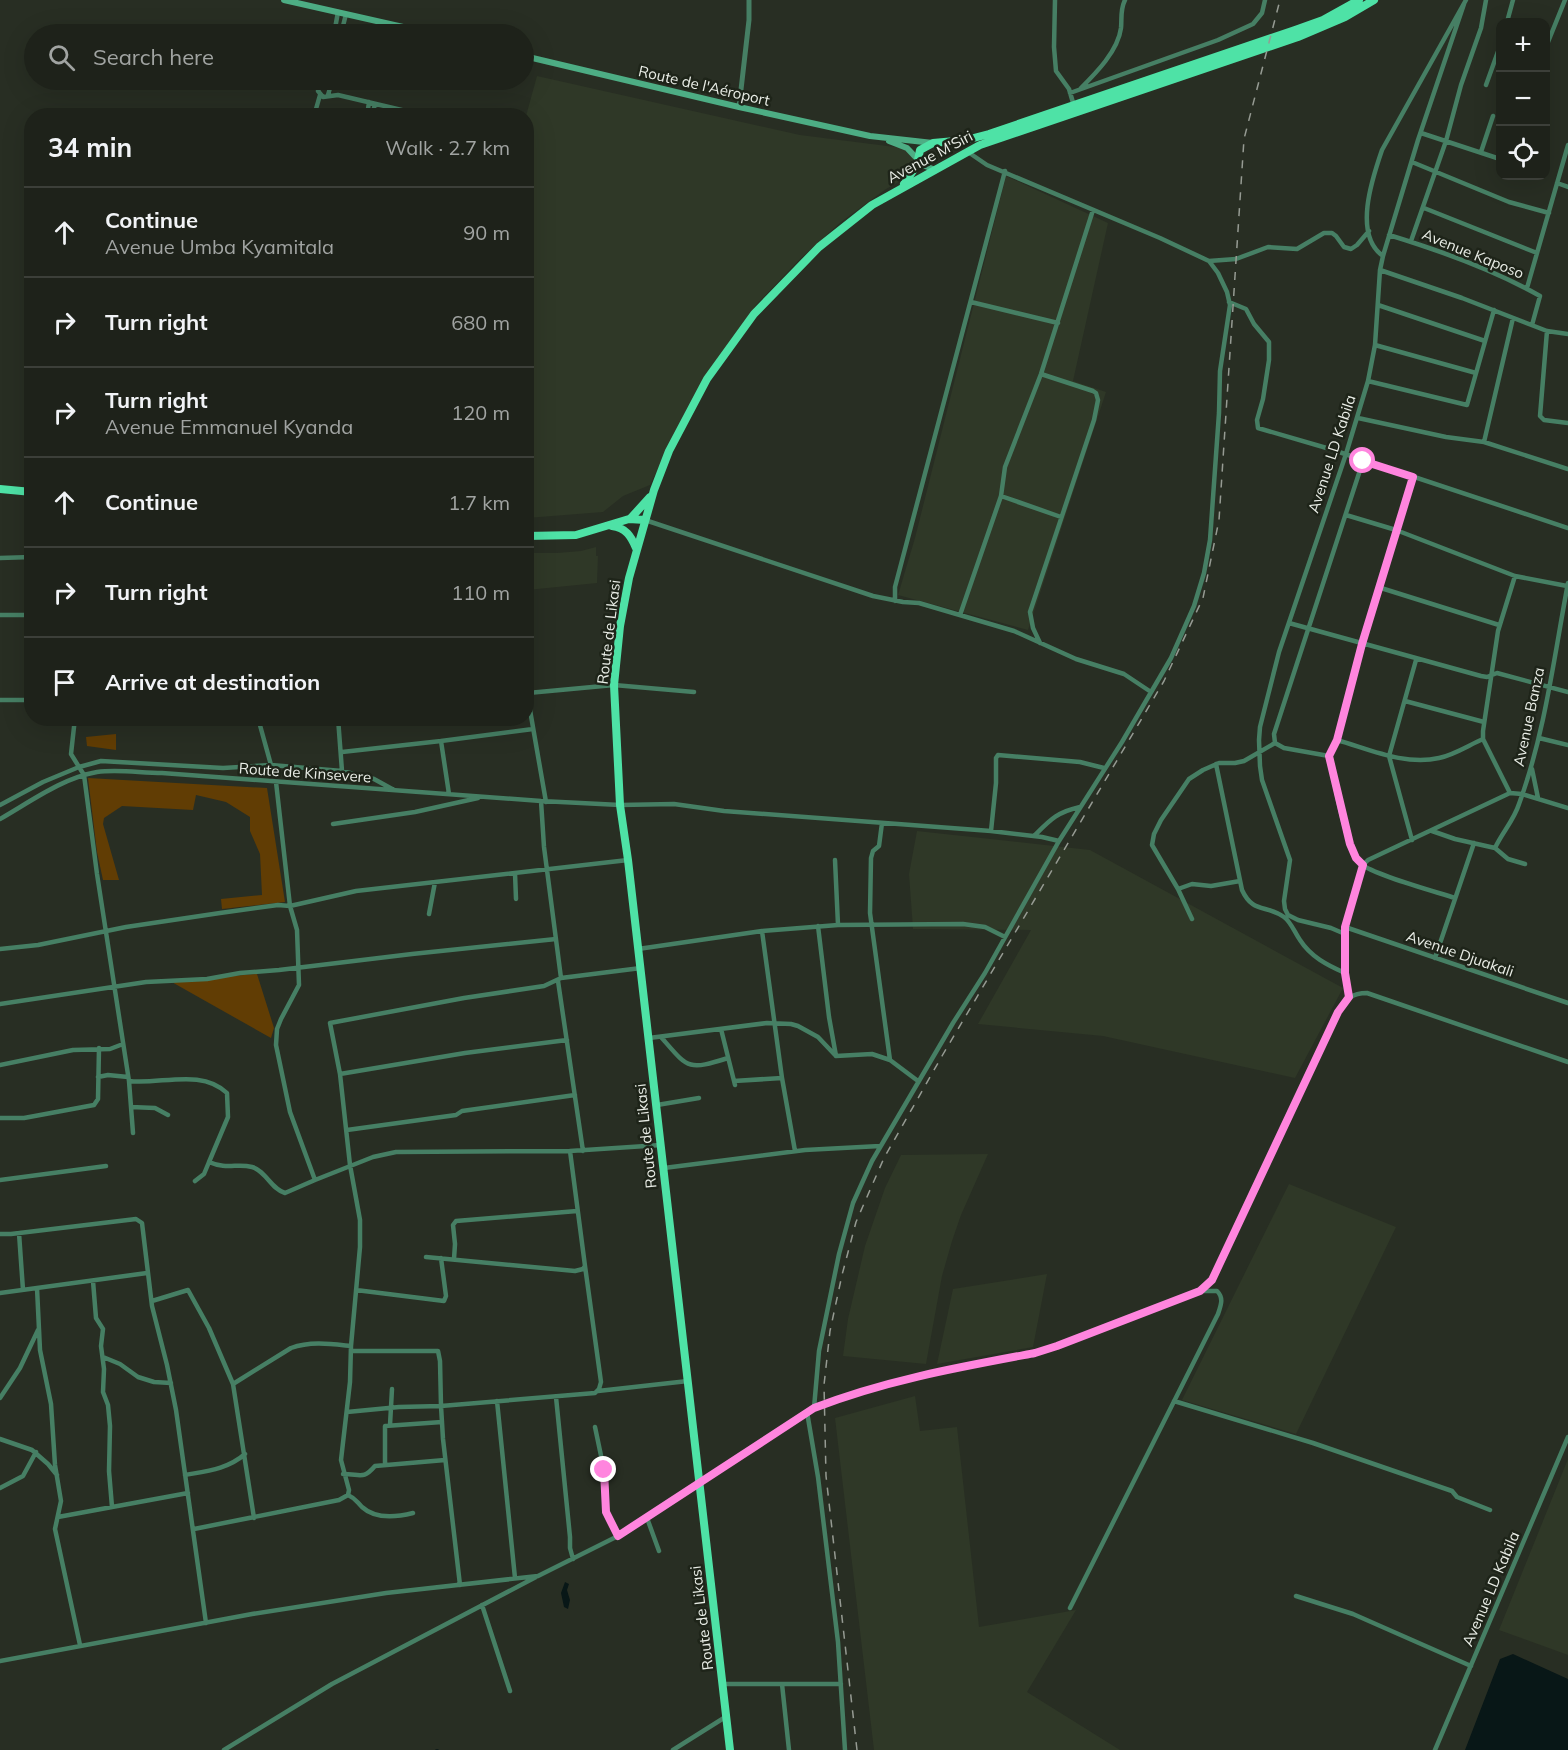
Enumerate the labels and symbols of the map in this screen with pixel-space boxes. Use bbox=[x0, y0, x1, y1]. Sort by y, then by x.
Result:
street label: Route de l'Aéroport bbox=[637, 61, 772, 110]
street label: Avenue M'Siri bbox=[884, 126, 976, 187]
street label: Avenue Kaposo bbox=[1419, 224, 1527, 283]
street label: Avenue LD Kabila bbox=[1303, 392, 1360, 515]
route start bbox=[1349, 447, 1375, 473]
street label: Route de Likasi bbox=[593, 579, 624, 685]
street label: Avenue Banza bbox=[1509, 666, 1548, 768]
street label: Route de Kinsevere bbox=[238, 758, 372, 787]
street label: Avenue Djuakali bbox=[1404, 926, 1516, 981]
street label: Route de Likasi bbox=[631, 1083, 660, 1189]
route end bbox=[590, 1456, 616, 1482]
street label: Avenue LD Kabila bbox=[1458, 1528, 1523, 1649]
street label: Route de Likasi bbox=[686, 1565, 717, 1671]

